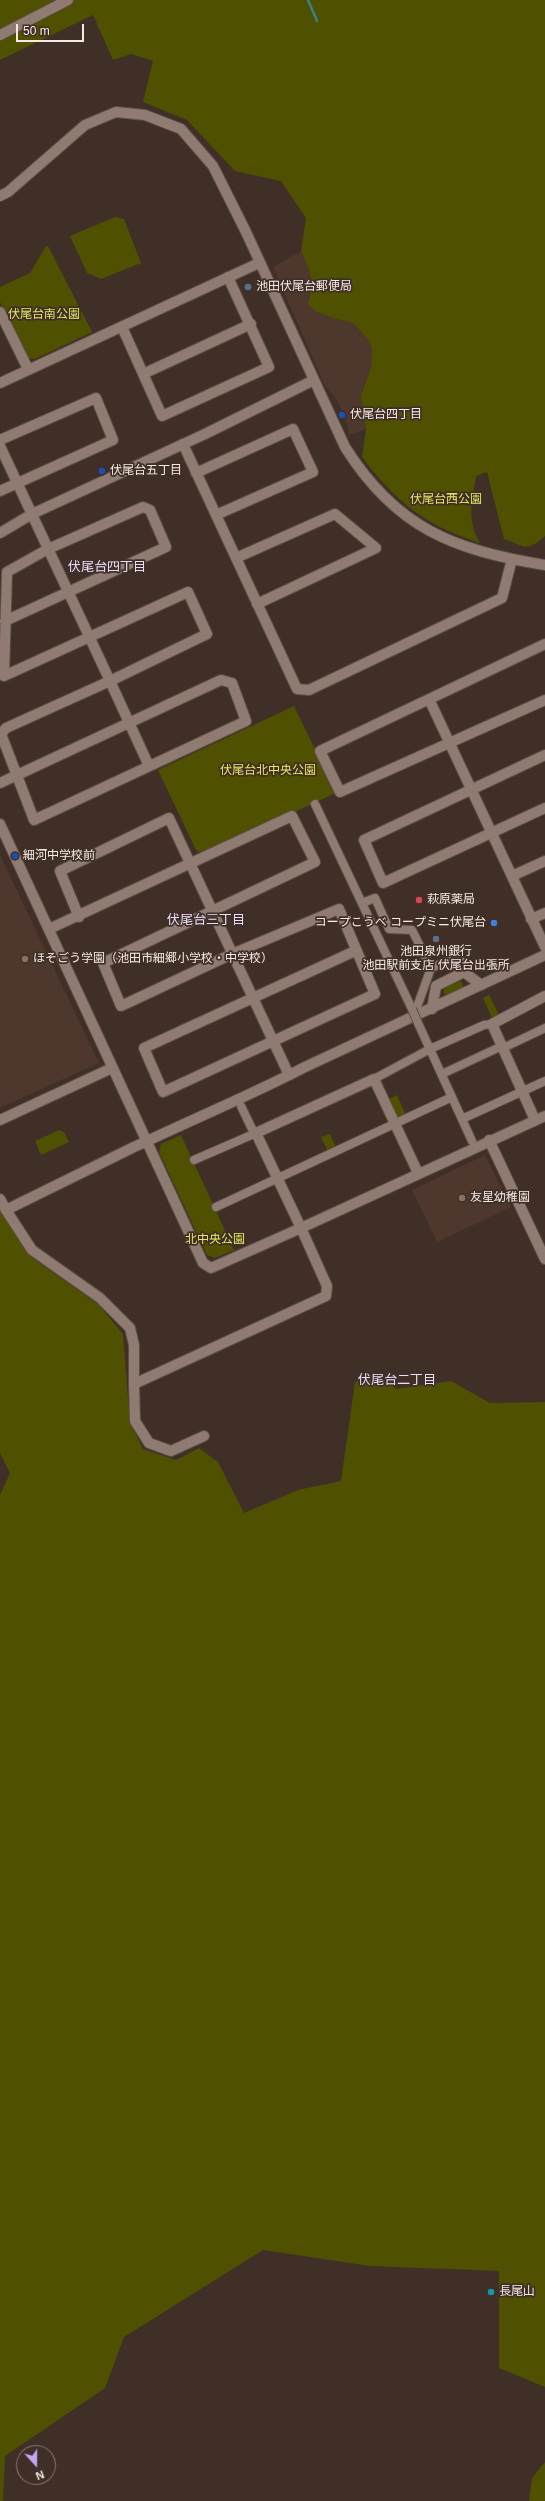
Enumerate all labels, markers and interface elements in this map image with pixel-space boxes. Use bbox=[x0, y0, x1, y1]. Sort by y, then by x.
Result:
scale bar bbox=[18, 16, 86, 42]
text: 50 m bbox=[23, 24, 50, 38]
place label: 池田伏尾台郵便局 bbox=[256, 280, 352, 294]
marker: 池田伏尾台郵便局 bbox=[243, 282, 253, 292]
park label: 伏尾台南公園 bbox=[8, 308, 80, 322]
place label: 伏尾台四丁目 bbox=[350, 408, 422, 422]
marker: 伏尾台四丁目 bbox=[337, 410, 347, 420]
place label: 伏尾台五丁目 bbox=[110, 464, 182, 478]
marker: 伏尾台五丁目 bbox=[97, 466, 107, 476]
park label: 伏尾台⻄公園 bbox=[410, 493, 482, 507]
district label: 伏尾台四丁目 bbox=[68, 559, 146, 575]
park label: 伏尾台北中央公園 bbox=[220, 764, 316, 778]
place label: 細河中学校前 bbox=[23, 849, 95, 863]
marker: 細河中学校前 bbox=[10, 851, 20, 861]
place label: 萩原薬局 bbox=[427, 893, 475, 907]
marker: 萩原薬局 bbox=[414, 895, 424, 905]
district label: 伏尾台三丁目 bbox=[167, 912, 245, 928]
place label: コープこうべ コープミニ伏尾台 bbox=[315, 916, 486, 930]
marker: コープこうべ コープミニ伏尾台 bbox=[489, 918, 499, 928]
marker: 池田泉州銀行 池田駅前支店 伏尾台出張所 bbox=[431, 934, 441, 944]
place label: 池田泉州銀行 池田駅前支店 伏尾台出張所 bbox=[362, 945, 510, 973]
place label: ほそごう学園（池田市細郷小学校・中学校） bbox=[33, 952, 273, 966]
marker: ほそごう学園（池田市細郷小学校・中学校） bbox=[20, 954, 30, 964]
place label: 友星幼稚園 bbox=[470, 1191, 530, 1205]
marker: 友星幼稚園 bbox=[457, 1193, 467, 1203]
park label: 北中央公園 bbox=[185, 1233, 245, 1247]
district label: 伏尾台二丁目 bbox=[358, 1372, 436, 1388]
place label: 長尾山 bbox=[499, 2285, 535, 2299]
marker: 長尾山 bbox=[486, 2287, 496, 2297]
north arrow bbox=[16, 2445, 56, 2485]
text: N bbox=[34, 2468, 46, 2482]

